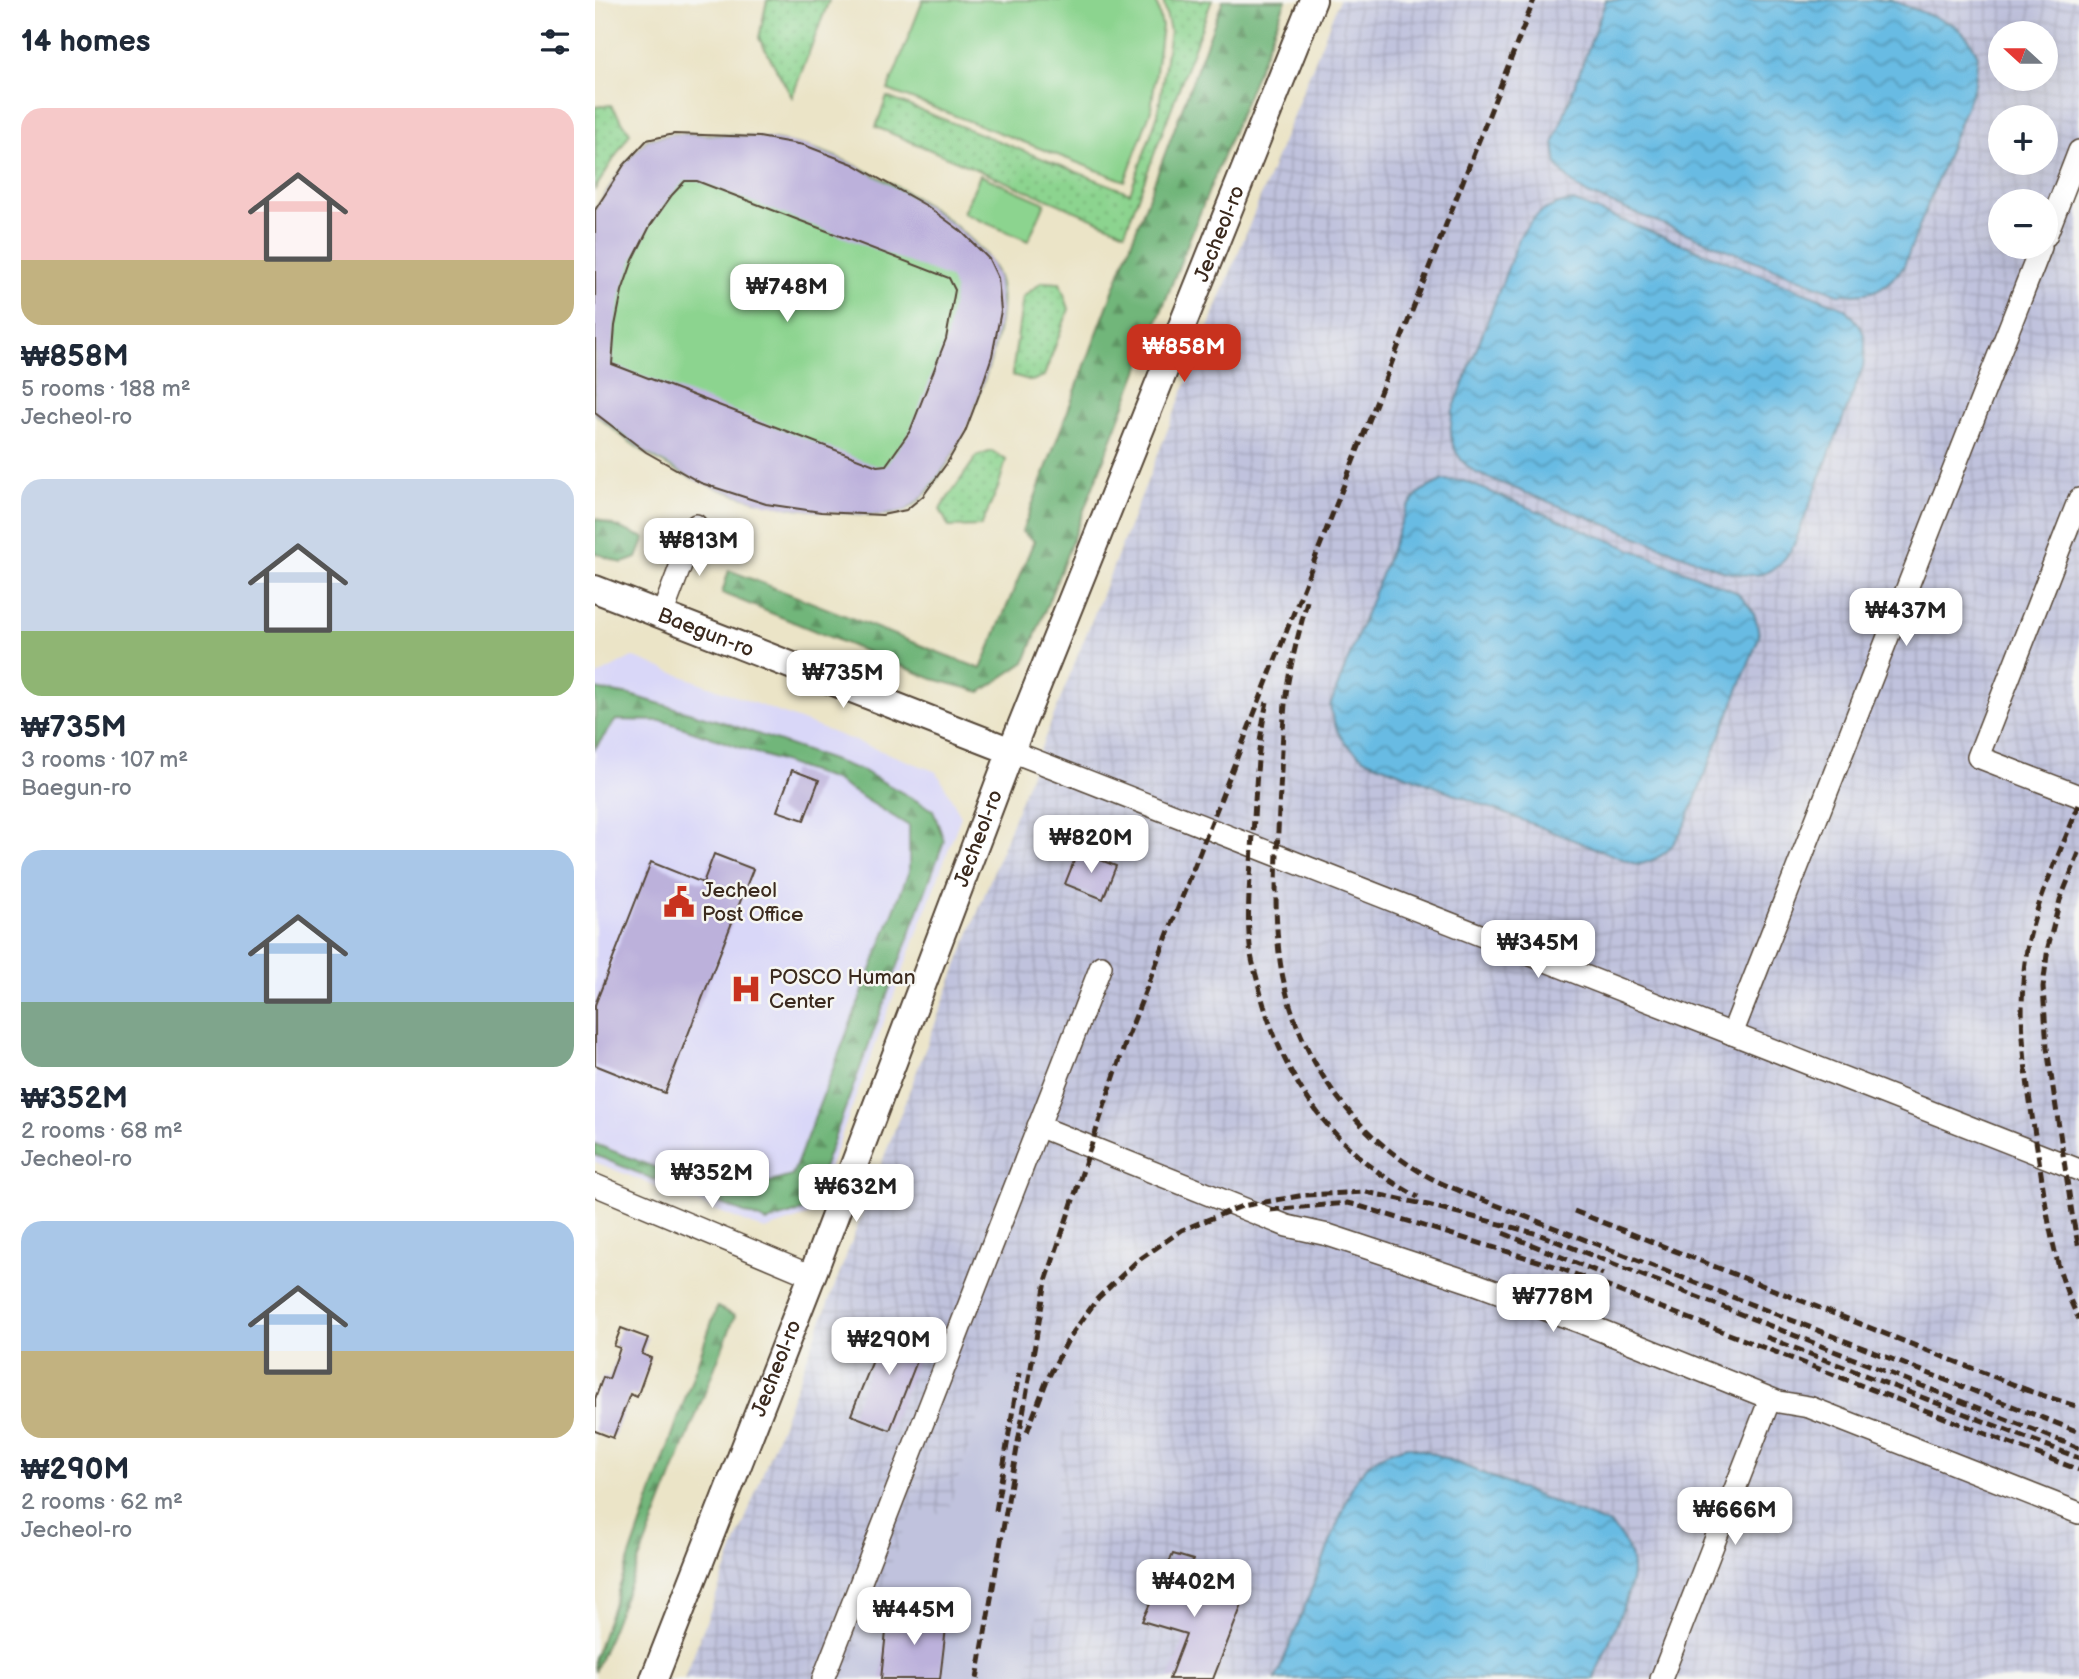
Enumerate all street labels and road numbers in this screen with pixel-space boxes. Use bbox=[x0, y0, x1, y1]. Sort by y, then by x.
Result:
street label: Jecheol-ro bbox=[1189, 182, 1250, 285]
street label: Baegun-ro bbox=[654, 602, 758, 662]
street label: Jecheol-ro bbox=[948, 786, 1008, 890]
street label: Jecheol-ro bbox=[746, 1316, 806, 1420]

